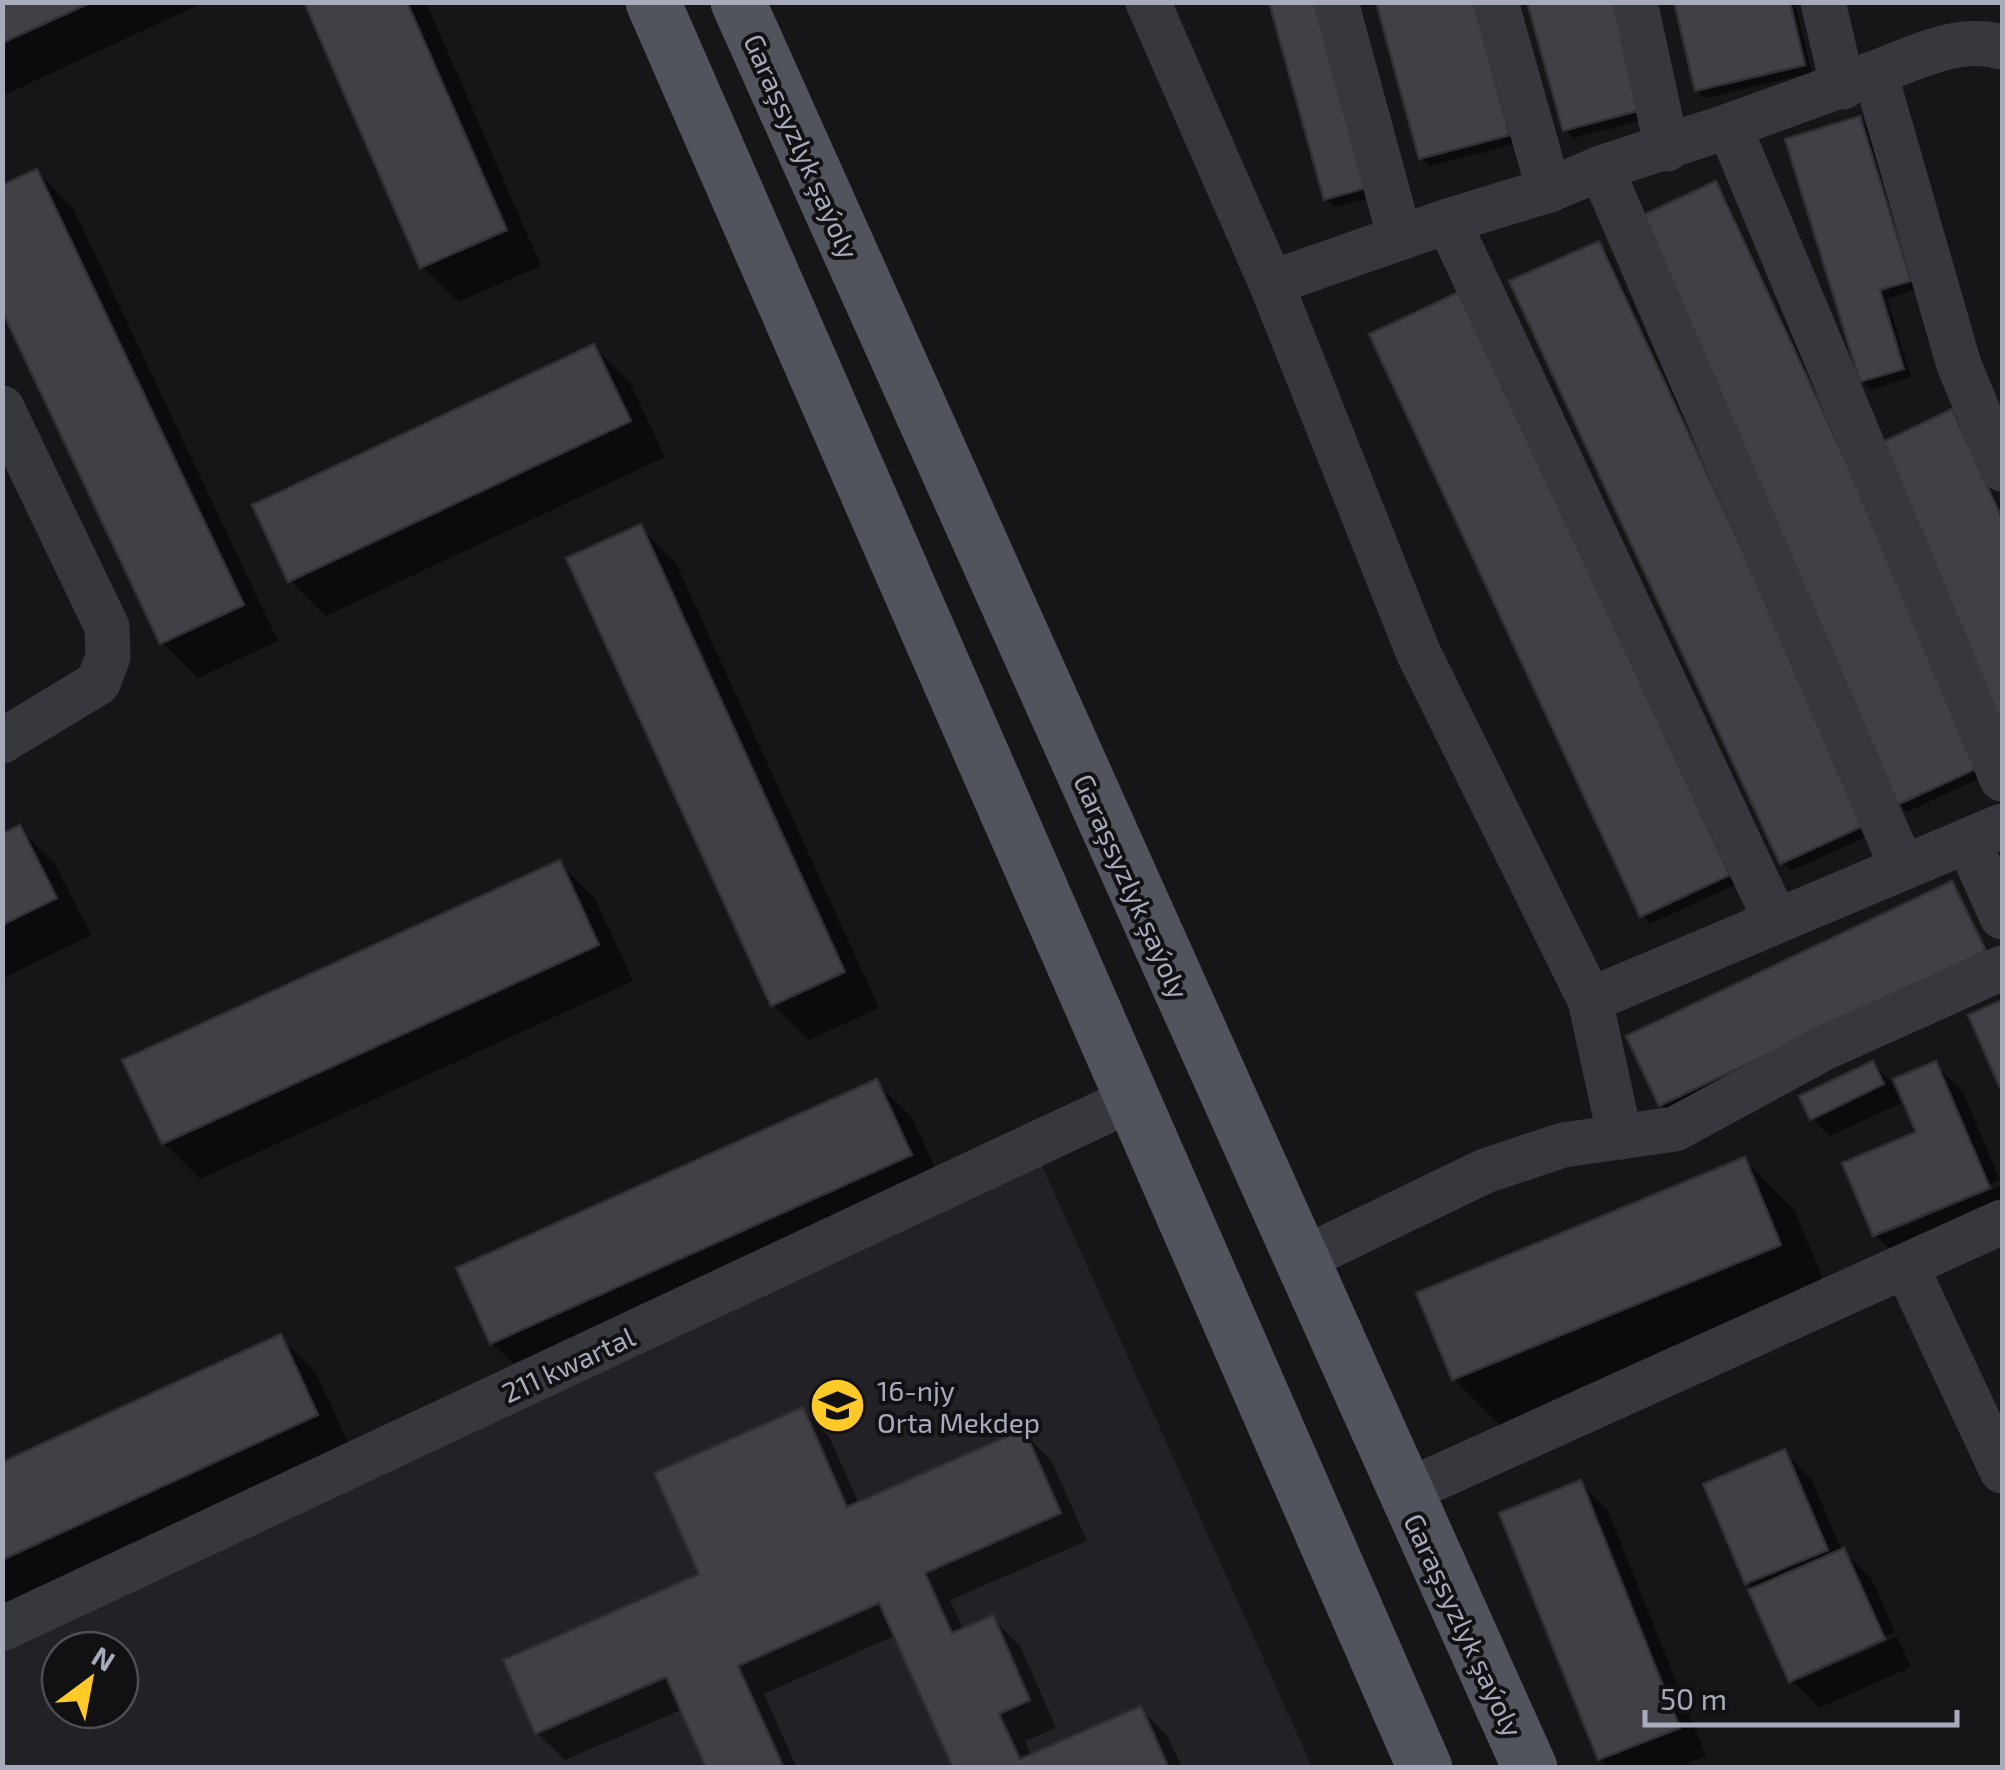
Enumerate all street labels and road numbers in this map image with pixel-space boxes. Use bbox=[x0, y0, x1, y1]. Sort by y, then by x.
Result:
street label: Garaşsyzlyk şaýoly bbox=[736, 28, 867, 264]
street label: Garaşsyzlyk şaýoly bbox=[1066, 768, 1197, 1004]
street label: 211 kwartal bbox=[496, 1318, 640, 1410]
street label: Garaşsyzlyk şaýoly bbox=[1396, 1508, 1531, 1743]

